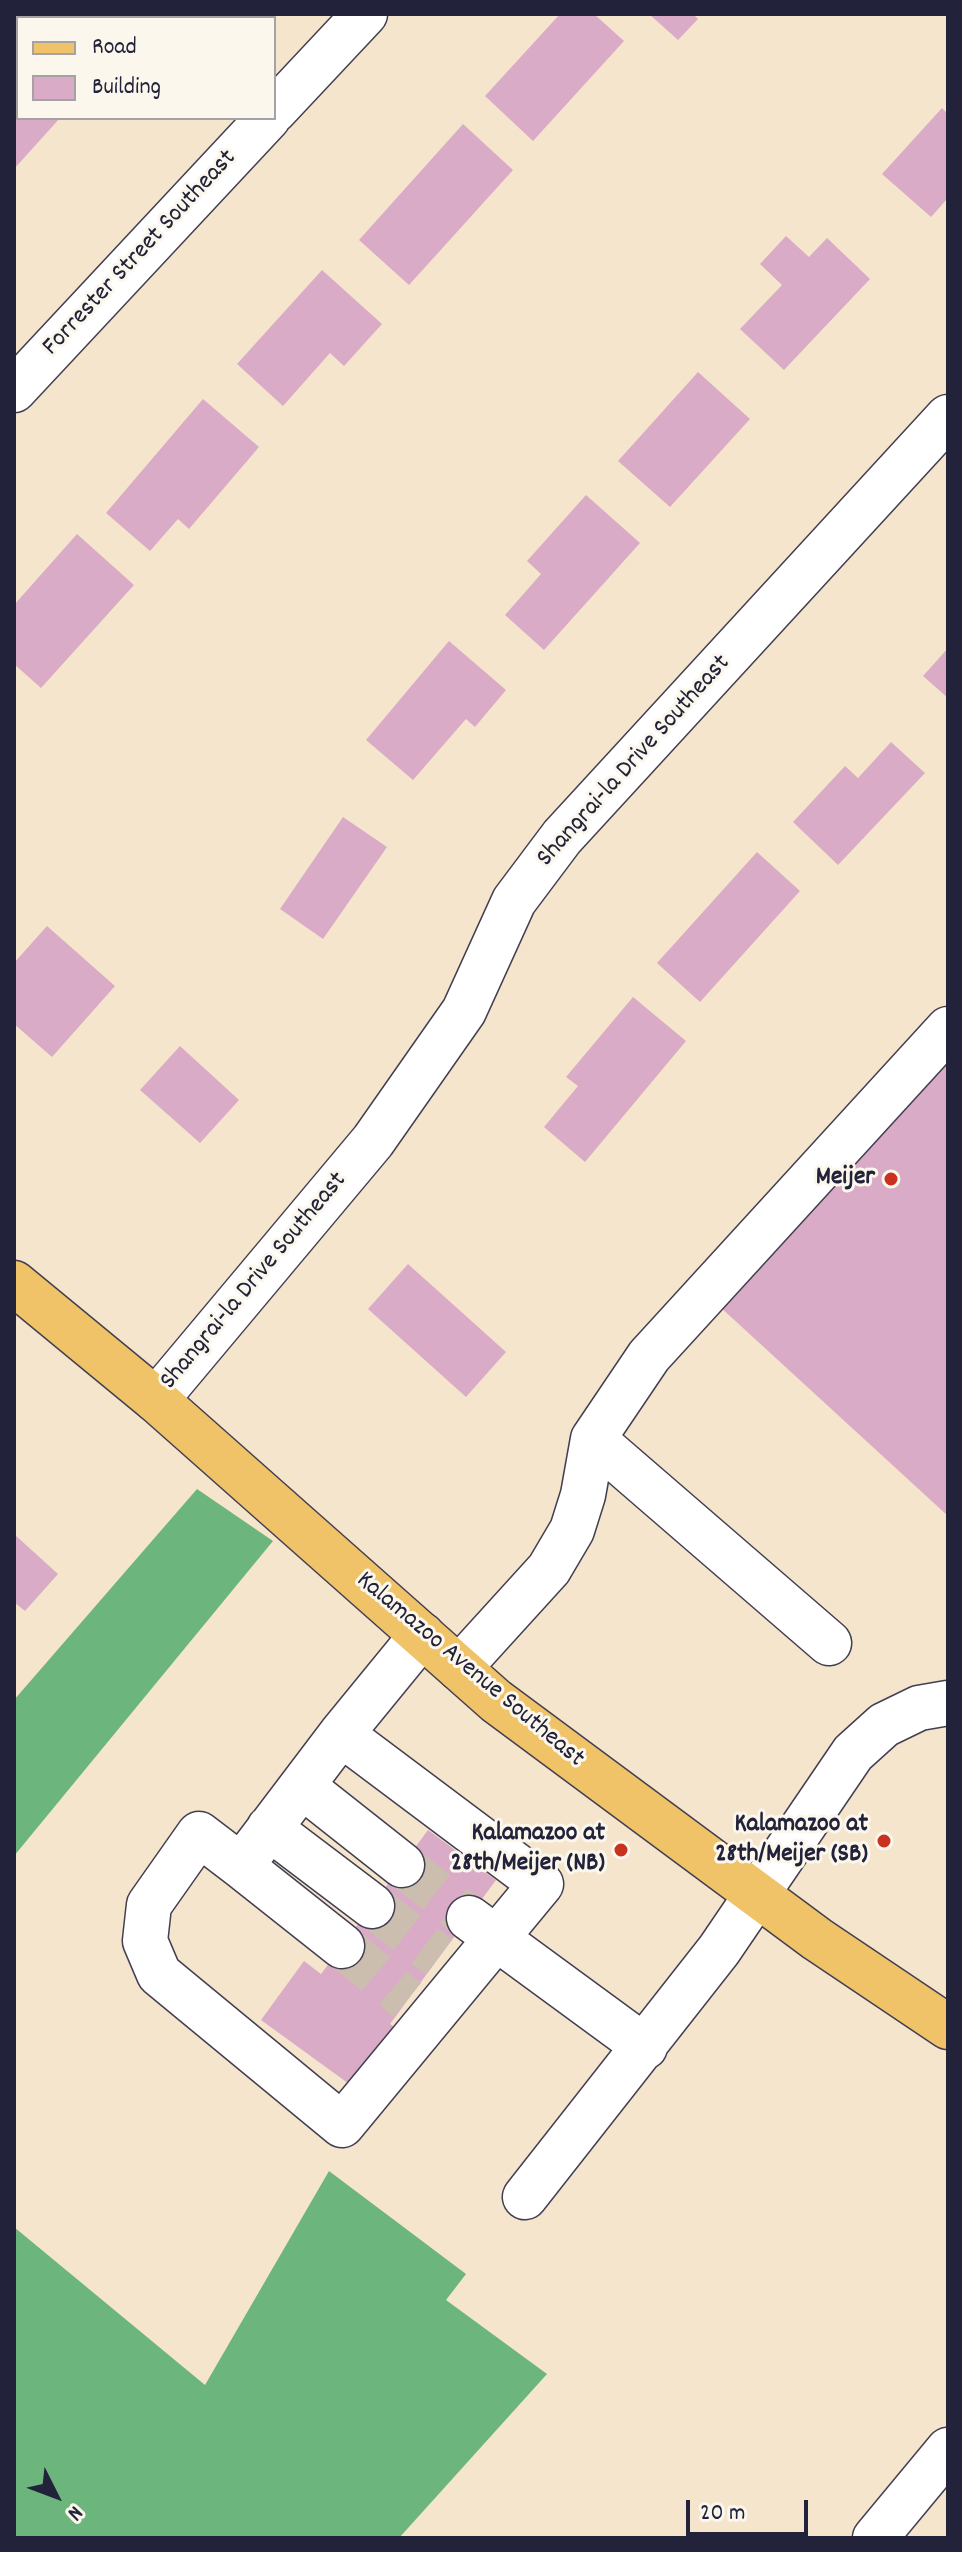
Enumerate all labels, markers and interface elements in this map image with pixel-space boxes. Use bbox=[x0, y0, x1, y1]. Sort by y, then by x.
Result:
legend bbox=[16, 16, 276, 120]
text: Road bbox=[92, 31, 137, 65]
text: Building bbox=[92, 71, 161, 105]
street label: Forrester Street Southeast bbox=[37, 144, 245, 364]
street label: Shangrai-la Drive Southeast bbox=[531, 649, 739, 875]
place label: Meijer bbox=[816, 1163, 875, 1195]
street label: Shangrai-la Drive Southeast bbox=[155, 1167, 355, 1397]
marker: Meijer bbox=[882, 1170, 900, 1188]
street label: Kalamazoo Avenue Southeast bbox=[348, 1566, 590, 1776]
place label: Kalamazoo at 28th/Meijer (SB) bbox=[715, 1810, 868, 1872]
place label: Kalamazoo at 28th/Meijer (NB) bbox=[451, 1819, 605, 1880]
marker: Kalamazoo at 28th/Meijer (SB) bbox=[875, 1832, 893, 1850]
marker: Kalamazoo at 28th/Meijer (NB) bbox=[612, 1841, 630, 1859]
north arrow bbox=[16, 2456, 96, 2536]
scale bar bbox=[690, 2484, 812, 2534]
text: 20 m bbox=[700, 2497, 746, 2531]
text: N bbox=[59, 2498, 89, 2527]

